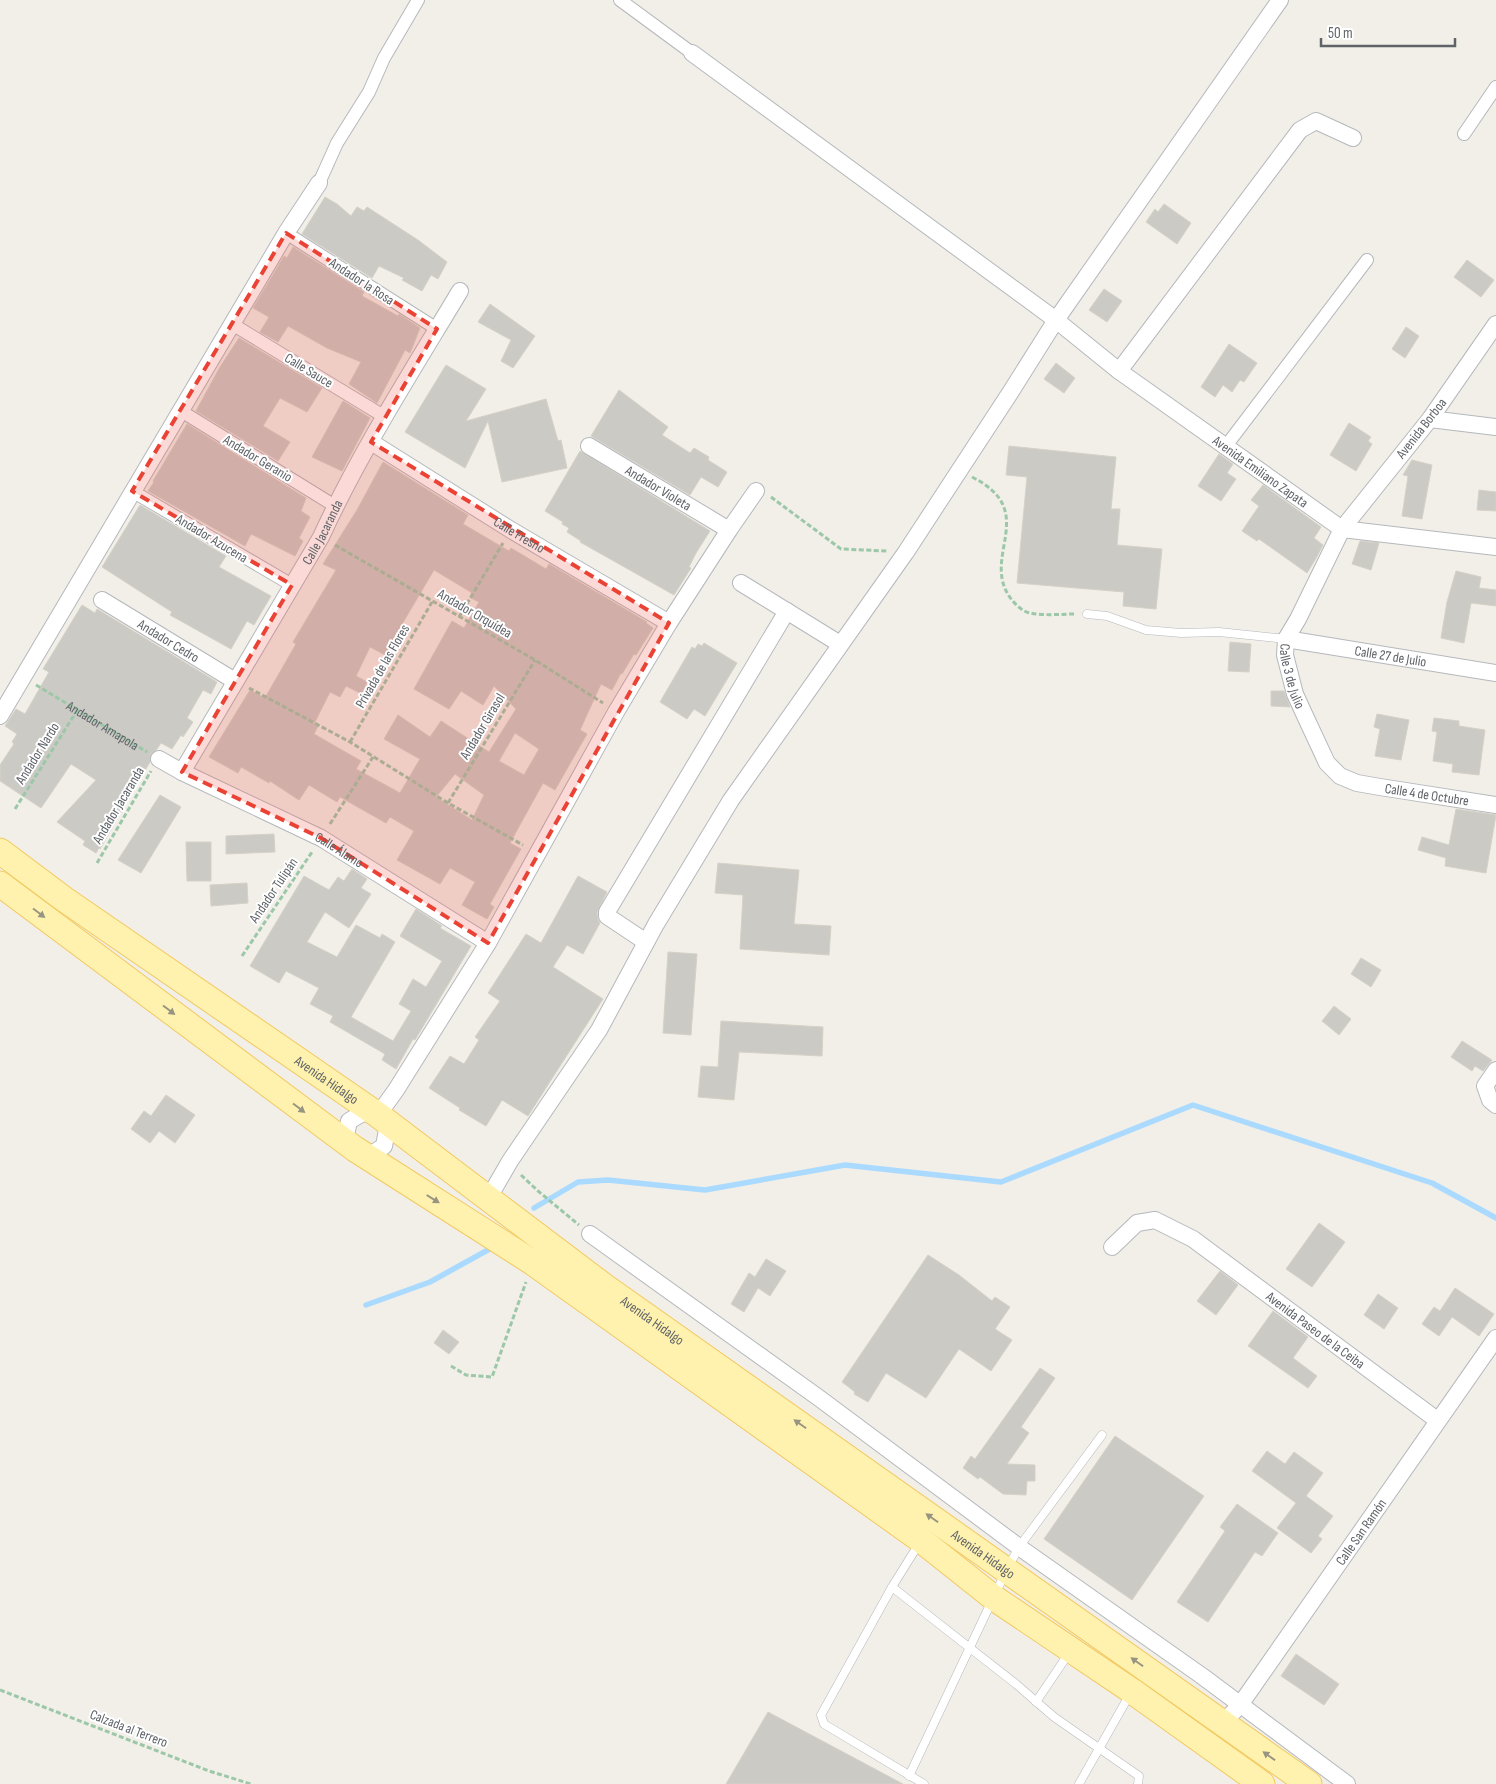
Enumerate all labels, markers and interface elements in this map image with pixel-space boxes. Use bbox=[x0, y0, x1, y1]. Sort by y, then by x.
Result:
scale bar bbox=[1321, 15, 1455, 47]
text: 50 m bbox=[1328, 24, 1353, 43]
street label: Andador la Rosa bbox=[325, 254, 397, 309]
street label: Calle Sauce bbox=[281, 349, 336, 391]
street label: Avenida Borboa bbox=[1392, 395, 1450, 463]
street label: Andador Geranio bbox=[219, 431, 296, 486]
street label: Avenida Emiliano Zapata bbox=[1208, 432, 1311, 511]
street label: Andador Violeta bbox=[621, 461, 694, 514]
street label: Calle Jacaranda bbox=[299, 497, 347, 568]
street label: Andador Azucena bbox=[172, 510, 251, 567]
street label: Calle Fresno bbox=[490, 513, 548, 557]
street label: Andador Orquídea bbox=[434, 585, 515, 642]
street label: Andador Cedro bbox=[134, 615, 202, 666]
street label: Privada de las Flores bbox=[352, 621, 413, 711]
street label: Calle 27 de Julio bbox=[1353, 642, 1428, 671]
street label: Calle 3 de Julio bbox=[1276, 643, 1309, 712]
street label: Andador Girasol bbox=[456, 690, 509, 763]
street label: Andador Amapola bbox=[62, 697, 142, 754]
street label: Andador Nardo bbox=[11, 719, 63, 788]
street label: Andador Jacaranda bbox=[88, 764, 148, 848]
street label: Calle 4 de Octubre bbox=[1384, 780, 1470, 810]
street label: Calle Álamo bbox=[312, 828, 367, 872]
street label: Andador Tulipán bbox=[245, 855, 301, 927]
one-way arrow bbox=[32, 908, 46, 918]
one-way arrow bbox=[162, 1005, 175, 1016]
street label: Avenida Hidalgo bbox=[291, 1052, 362, 1108]
one-way arrow bbox=[292, 1103, 306, 1113]
one-way arrow bbox=[427, 1195, 440, 1204]
street label: Avenida Paseo de la Ceiba bbox=[1262, 1288, 1368, 1373]
street label: Avenida Hidalgo bbox=[616, 1292, 687, 1349]
one-way arrow bbox=[793, 1419, 807, 1429]
street label: Calle San Ramón bbox=[1332, 1496, 1390, 1569]
one-way arrow bbox=[925, 1513, 939, 1523]
street label: Avenida Hidalgo bbox=[947, 1526, 1018, 1583]
one-way arrow bbox=[1130, 1657, 1143, 1667]
street label: Calzada al Terrero bbox=[87, 1706, 170, 1751]
one-way arrow bbox=[1263, 1751, 1276, 1761]

